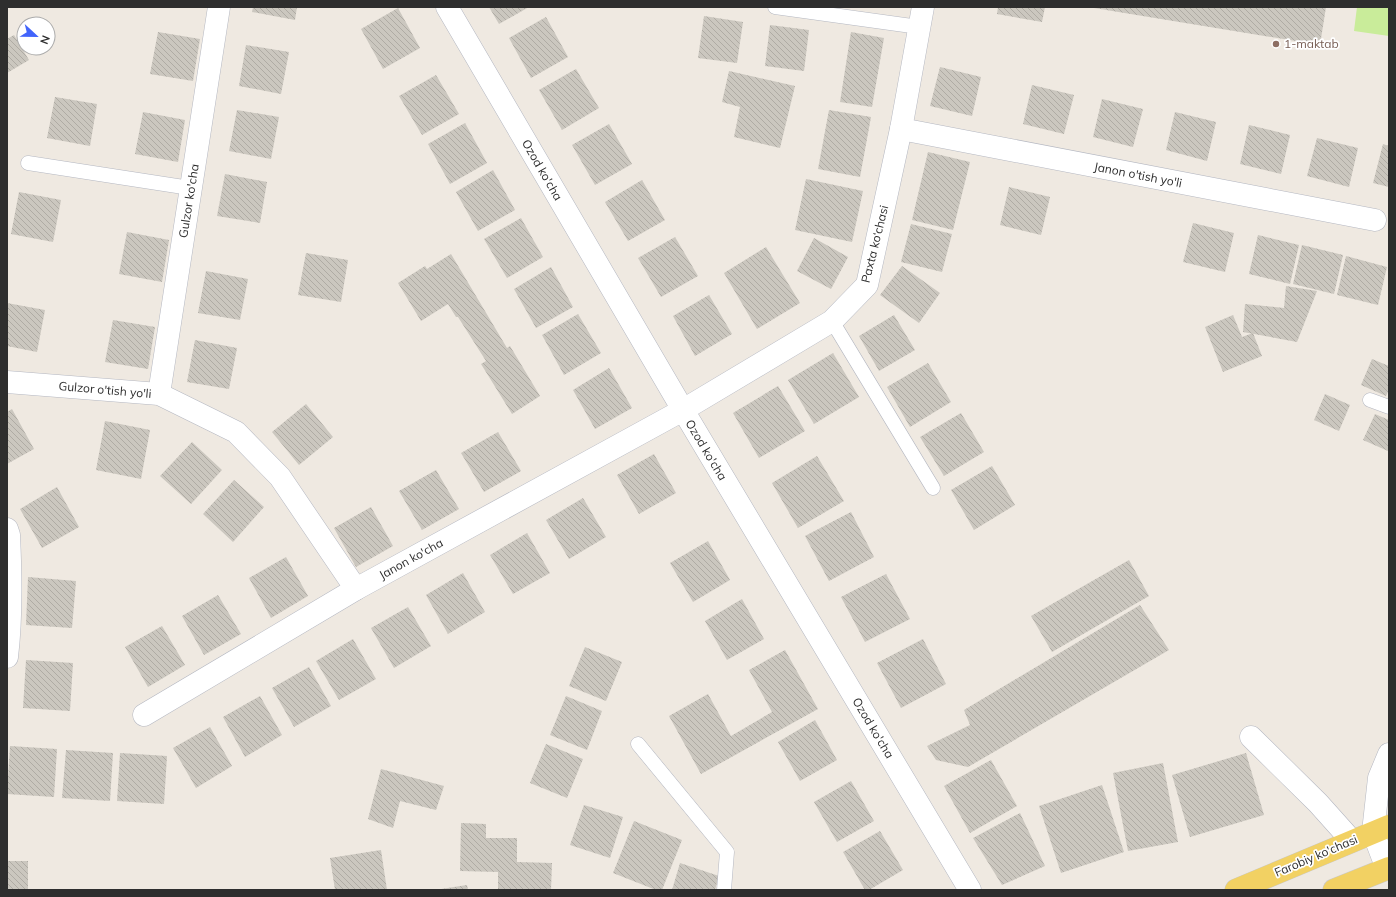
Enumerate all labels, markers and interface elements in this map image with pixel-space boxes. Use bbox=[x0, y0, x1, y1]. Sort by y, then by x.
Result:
north arrow bbox=[16, 16, 56, 56]
text: N bbox=[37, 33, 53, 46]
place label: 1-maktab bbox=[1284, 36, 1339, 51]
marker: 1-maktab bbox=[1271, 39, 1281, 49]
street label: Ozod ko'cha bbox=[519, 136, 566, 203]
street label: Janon o'tish yo'li bbox=[1093, 159, 1184, 190]
street label: Gulzor ko'cha bbox=[175, 163, 202, 239]
street label: Paxta ko‘chasi bbox=[858, 203, 891, 284]
street label: Gulzor o'tish yo'li bbox=[58, 378, 152, 401]
street label: Ozod ko'cha bbox=[682, 417, 730, 483]
street label: Janon ko'cha bbox=[376, 535, 445, 582]
street label: Ozod ko'cha bbox=[849, 695, 897, 761]
street label: Farobiy ko'chasi bbox=[1272, 831, 1360, 880]

